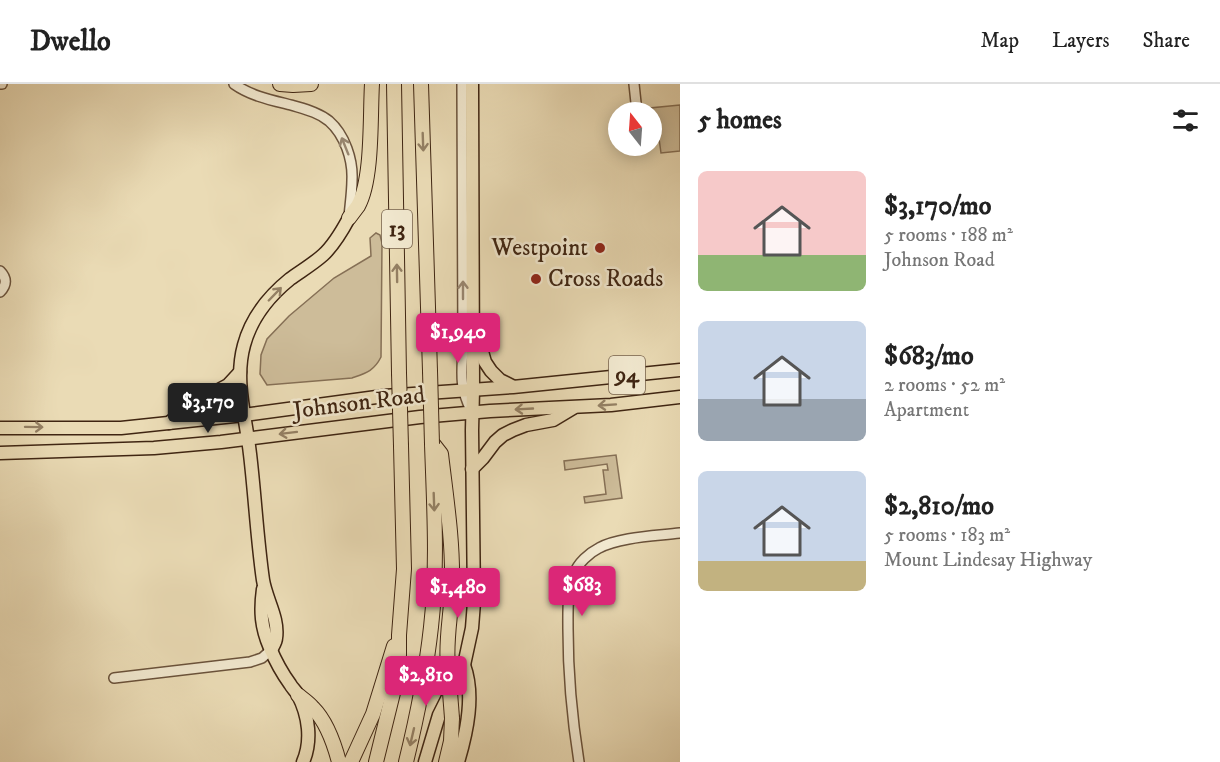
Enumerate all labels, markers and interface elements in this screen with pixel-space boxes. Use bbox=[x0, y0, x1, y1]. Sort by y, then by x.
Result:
text: Dwello bbox=[30, 24, 111, 59]
text: Map bbox=[980, 28, 1019, 54]
text: Layers bbox=[1052, 28, 1110, 54]
text: Share bbox=[1143, 28, 1190, 54]
north arrow bbox=[608, 102, 662, 156]
map controls bbox=[608, 102, 662, 156]
text: 5 homes bbox=[698, 104, 782, 137]
icon: filters bbox=[1169, 104, 1202, 137]
one-way arrow bbox=[417, 132, 429, 152]
one-way arrow bbox=[339, 138, 350, 156]
text: $3,170/mo bbox=[884, 190, 991, 223]
icon: home bbox=[746, 195, 818, 267]
road number: 13 bbox=[382, 210, 412, 248]
text: 5 rooms · 188 m² bbox=[884, 223, 1013, 248]
place label: Westpoint bbox=[491, 233, 588, 263]
marker: Westpoint bbox=[593, 241, 607, 255]
text: Johnson Road bbox=[884, 248, 995, 273]
one-way arrow bbox=[392, 263, 403, 283]
place label: Cross Roads bbox=[548, 264, 663, 294]
marker: Cross Roads bbox=[529, 272, 543, 286]
one-way arrow bbox=[457, 281, 469, 301]
one-way arrow bbox=[268, 286, 282, 301]
pin: $1,940 bbox=[409, 313, 507, 364]
text: $1,940 bbox=[430, 320, 486, 345]
text: $683/mo bbox=[884, 340, 974, 373]
icon: home bbox=[746, 345, 818, 417]
road number: 94 bbox=[609, 356, 645, 394]
text: 2 rooms · 52 m² bbox=[884, 373, 1005, 398]
street label: Johnson Road bbox=[289, 380, 427, 426]
pin: $3,170 bbox=[159, 383, 257, 434]
text: $3,170 bbox=[182, 390, 234, 415]
text: Apartment bbox=[884, 398, 969, 423]
one-way arrow bbox=[597, 400, 617, 411]
one-way arrow bbox=[514, 403, 534, 415]
one-way arrow bbox=[24, 421, 44, 433]
one-way arrow bbox=[279, 427, 299, 438]
text: $2,810/mo bbox=[884, 490, 994, 523]
one-way arrow bbox=[428, 492, 440, 512]
icon: home bbox=[746, 495, 818, 567]
text: 5 rooms · 183 m² bbox=[884, 523, 1010, 548]
text: Mount Lindesay Highway bbox=[884, 548, 1092, 573]
pin: $683 bbox=[546, 566, 618, 617]
pin: $1,480 bbox=[409, 568, 507, 619]
text: $683 bbox=[563, 573, 601, 598]
text: $1,480 bbox=[430, 575, 486, 600]
pin: $2,810 bbox=[377, 656, 475, 707]
text: $2,810 bbox=[399, 663, 453, 688]
one-way arrow bbox=[406, 727, 417, 746]

